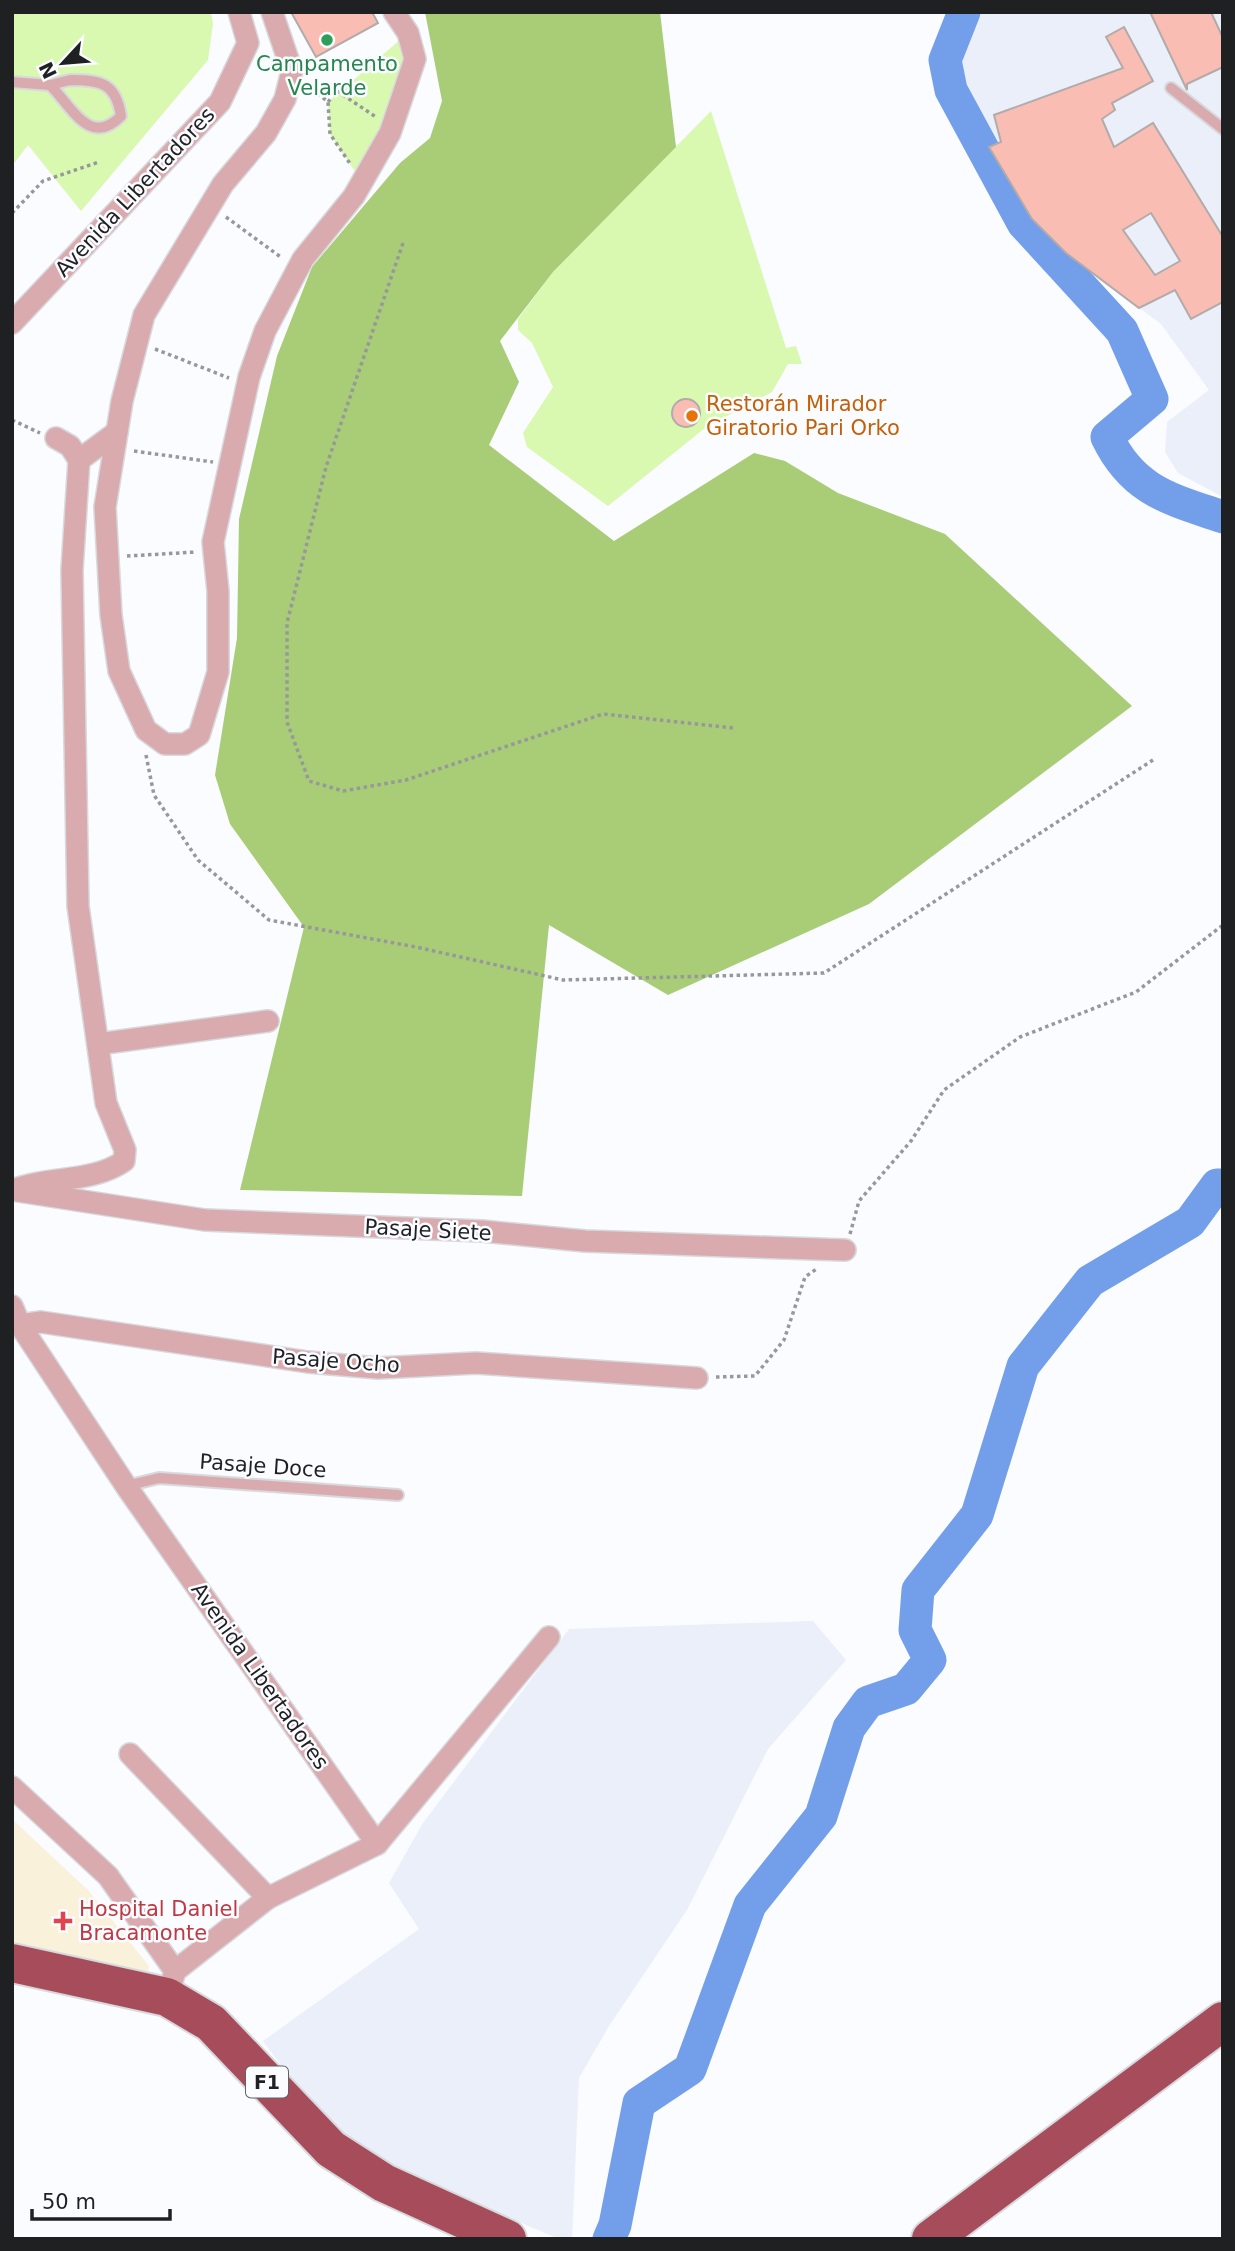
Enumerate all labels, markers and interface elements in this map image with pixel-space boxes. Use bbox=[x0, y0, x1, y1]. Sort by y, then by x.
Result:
north arrow bbox=[28, 28, 98, 98]
marker: Campamento Velarde bbox=[319, 32, 335, 48]
place label: Campamento Velarde bbox=[256, 52, 398, 100]
text: N bbox=[34, 58, 61, 82]
street label: Avenida Libertadores bbox=[50, 103, 220, 281]
place label: Restorán Mirador Giratorio Pari Orko bbox=[706, 392, 900, 440]
marker: Restorán Mirador Giratorio Pari Orko bbox=[684, 408, 700, 424]
street label: Pasaje Siete bbox=[364, 1215, 492, 1245]
street label: Pasaje Ocho bbox=[271, 1345, 401, 1377]
street label: Pasaje Doce bbox=[199, 1450, 327, 1482]
street label: Avenida Libertadores bbox=[186, 1578, 334, 1774]
place label: Hospital Daniel Bracamonte bbox=[79, 1897, 238, 1945]
marker: Hospital Daniel Bracamonte bbox=[53, 1911, 73, 1931]
road number: F1 bbox=[246, 2066, 288, 2098]
scale bar bbox=[32, 2178, 170, 2222]
text: 50 m bbox=[42, 2190, 96, 2214]

